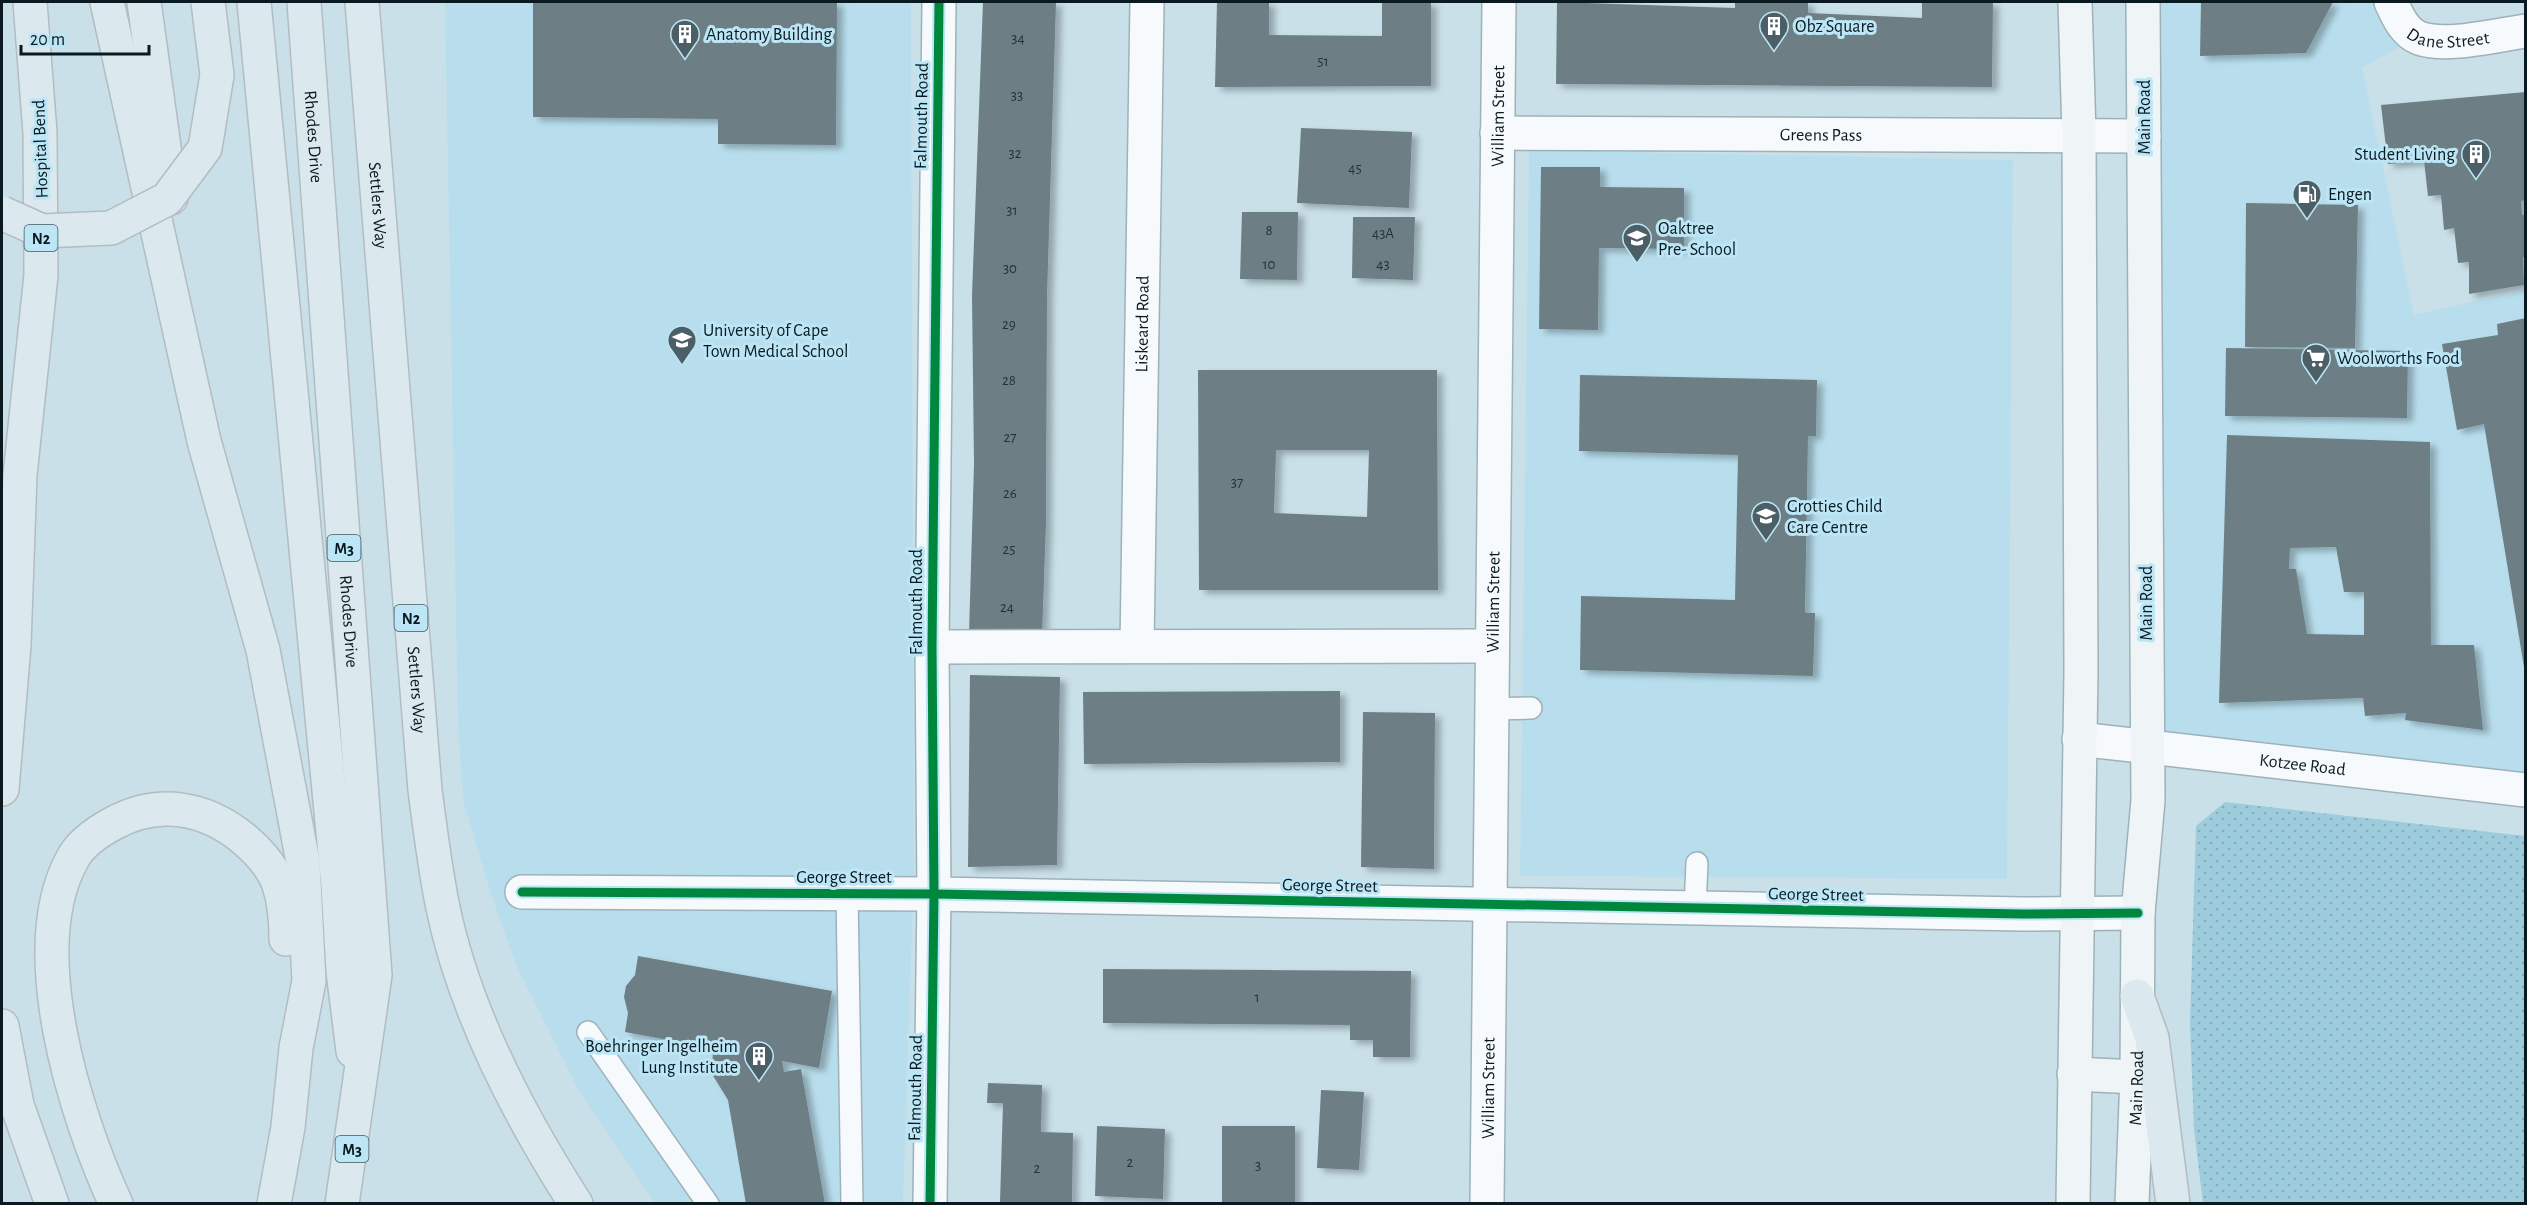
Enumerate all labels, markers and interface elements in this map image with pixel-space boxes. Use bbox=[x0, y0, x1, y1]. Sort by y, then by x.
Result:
building icon: Obz Square bbox=[1758, 10, 1790, 52]
scale bar bbox=[21, 18, 148, 56]
building icon: Anatomy Building bbox=[669, 18, 701, 60]
place label: Obz Square bbox=[1795, 18, 1875, 36]
street label: Dane Street bbox=[2403, 25, 2491, 52]
place label: Anatomy Building bbox=[706, 26, 832, 44]
text: 20 m bbox=[30, 31, 65, 49]
house number: 34 bbox=[1011, 31, 1025, 46]
house number: 51 bbox=[1317, 54, 1329, 69]
street label: Falmouth Road bbox=[912, 63, 932, 169]
street label: William Street bbox=[1489, 65, 1508, 167]
street label: Main Road bbox=[2136, 80, 2154, 154]
house number: 33 bbox=[1011, 88, 1023, 103]
street label: Rhodes Drive bbox=[300, 90, 325, 184]
street label: Hospital Bend bbox=[30, 99, 52, 199]
street label: Greens Pass bbox=[1780, 126, 1862, 145]
building icon: Student Living bbox=[2460, 138, 2492, 180]
house number: 32 bbox=[1008, 146, 1022, 161]
place label: Student Living bbox=[2354, 146, 2455, 164]
street label: Settlers Way bbox=[365, 161, 390, 250]
house number: 45 bbox=[1348, 161, 1362, 176]
fuel station icon: Engen bbox=[2291, 178, 2323, 220]
place label: Engen bbox=[2328, 186, 2372, 204]
house number: 31 bbox=[1006, 203, 1018, 218]
place label: Oaktree Pre- School bbox=[1658, 220, 1736, 259]
school or university icon: Oaktree Pre- School bbox=[1621, 222, 1653, 264]
house number: 8 bbox=[1265, 223, 1273, 238]
road number: N2 bbox=[24, 225, 57, 251]
house number: 43A bbox=[1372, 226, 1394, 241]
house number: 10 bbox=[1262, 257, 1276, 272]
house number: 43 bbox=[1376, 257, 1390, 272]
house number: 30 bbox=[1003, 261, 1017, 276]
street label: Liskeard Road bbox=[1133, 275, 1153, 373]
house number: 29 bbox=[1002, 317, 1016, 332]
place label: University of Cape Town Medical School bbox=[703, 322, 848, 361]
school or university icon: University of Cape Town Medical School bbox=[666, 324, 698, 366]
supermarket icon: Woolworths Food bbox=[2300, 342, 2332, 384]
place label: Woolworths Food bbox=[2337, 350, 2460, 368]
house number: 28 bbox=[1002, 373, 1016, 388]
house number: 27 bbox=[1003, 430, 1017, 445]
house number: 37 bbox=[1231, 475, 1243, 490]
house number: 26 bbox=[1003, 486, 1017, 501]
place label: Grotties Child Care Centre bbox=[1787, 498, 1883, 537]
school or university icon: Grotties Child Care Centre bbox=[1750, 500, 1782, 542]
road number: M3 bbox=[328, 535, 360, 561]
house number: 25 bbox=[1002, 542, 1016, 557]
street label: Falmouth Road bbox=[908, 549, 926, 655]
street label: William Street bbox=[1485, 551, 1504, 653]
street label: Main Road bbox=[2138, 566, 2156, 640]
street label: Rhodes Drive bbox=[336, 574, 361, 668]
house number: 24 bbox=[1000, 600, 1014, 615]
road number: N2 bbox=[394, 605, 428, 631]
street label: Settlers Way bbox=[404, 646, 428, 734]
street label: Kotzee Road bbox=[2258, 752, 2346, 779]
street label: George Street bbox=[796, 869, 892, 887]
street label: George Street bbox=[1282, 876, 1378, 896]
street label: George Street bbox=[1768, 885, 1864, 905]
house number: 1 bbox=[1254, 990, 1260, 1005]
street label: Falmouth Road bbox=[906, 1035, 926, 1141]
street label: William Street bbox=[1480, 1037, 1499, 1139]
place label: Boehringer Ingelheim Lung Institute bbox=[585, 1038, 738, 1077]
building icon: Boehringer Ingelheim Lung Institute bbox=[743, 1040, 775, 1082]
street label: Main Road bbox=[2127, 1051, 2147, 1126]
road number: M3 bbox=[336, 1136, 368, 1162]
house number: 2 bbox=[1127, 1155, 1134, 1170]
house number: 3 bbox=[1255, 1158, 1261, 1173]
house number: 2 bbox=[1034, 1161, 1041, 1176]

